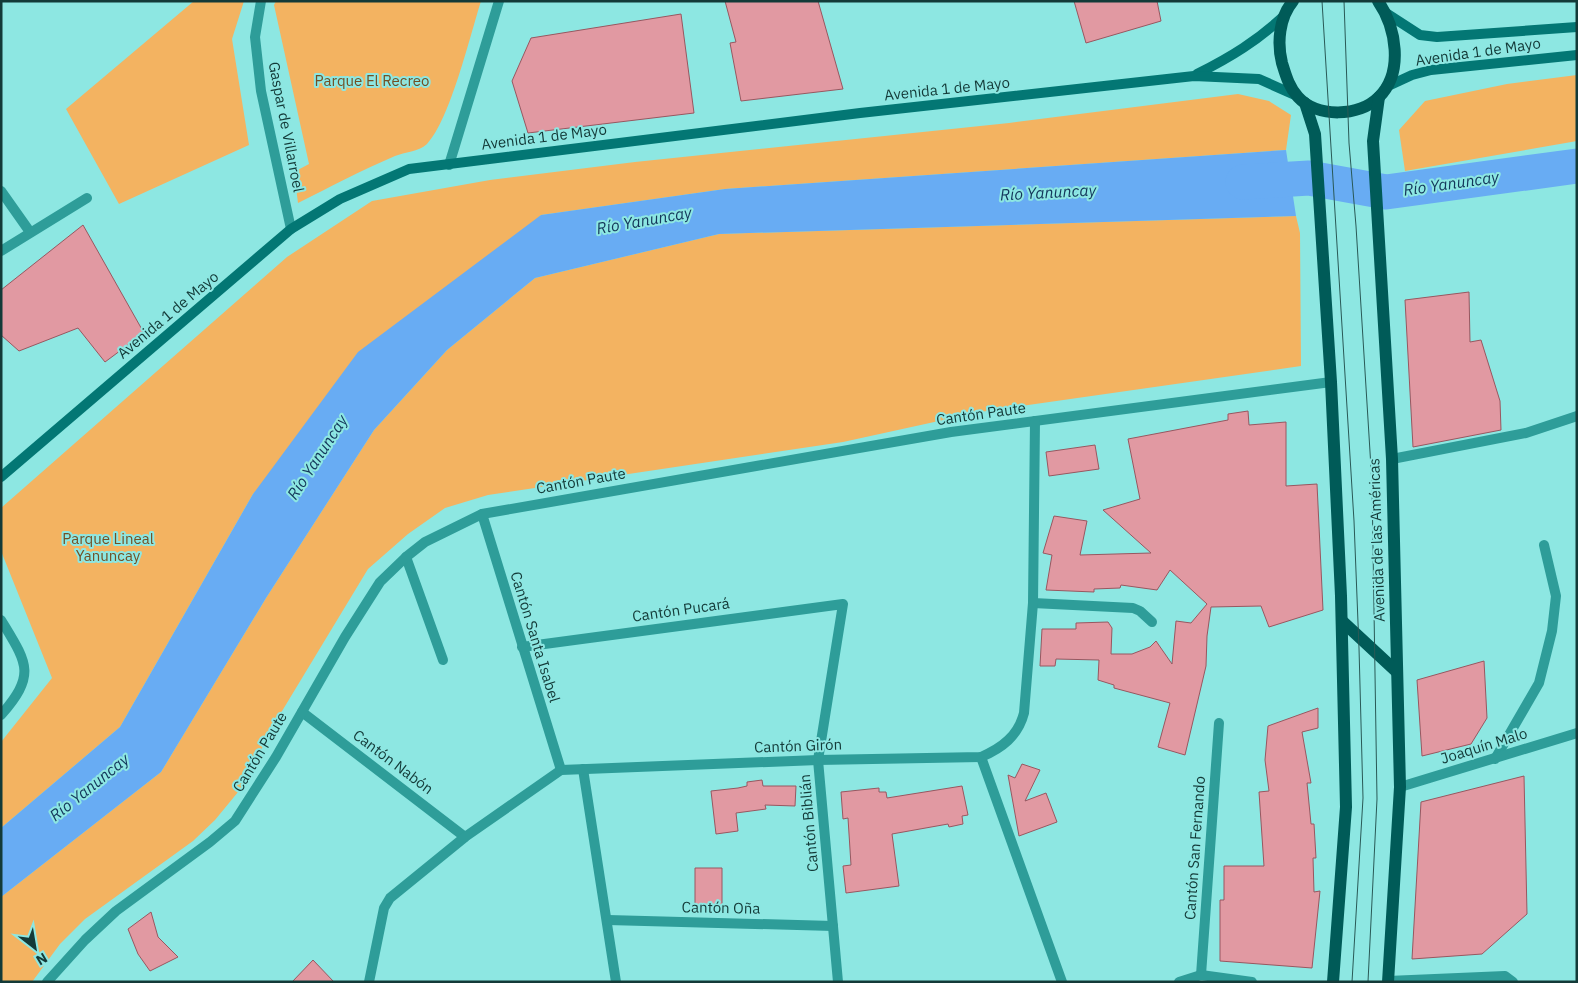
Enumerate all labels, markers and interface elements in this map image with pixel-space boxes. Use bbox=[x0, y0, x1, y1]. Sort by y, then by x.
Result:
street label: Avenida 1 de Mayo bbox=[1414, 33, 1542, 70]
street label: Gaspar de Villarroel bbox=[265, 60, 308, 194]
park label: Parque El Recreo bbox=[315, 71, 429, 90]
street label: Avenida 1 de Mayo bbox=[883, 72, 1011, 105]
street label: Avenida 1 de Mayo bbox=[480, 119, 608, 154]
water label: Río Yanuncay bbox=[1402, 166, 1501, 200]
water label: Río Yanuncay bbox=[999, 179, 1098, 205]
water label: Río Yanuncay bbox=[595, 202, 694, 238]
street label: Avenida 1 de Mayo bbox=[113, 267, 222, 362]
street label: Cantón Paute bbox=[935, 398, 1027, 429]
water label: Río Yanuncay bbox=[282, 410, 352, 503]
street label: Avenida de las Américas bbox=[1364, 458, 1389, 622]
street label: Cantón Paute bbox=[535, 463, 627, 498]
park label: Parque Lineal Yanuncay bbox=[62, 529, 154, 565]
street label: Cantón Santa Isabel bbox=[507, 569, 564, 705]
street label: Cantón Pucará bbox=[631, 593, 731, 626]
street label: Cantón Paute bbox=[228, 708, 291, 795]
street label: Joaquín Malo bbox=[1438, 723, 1530, 768]
street label: Cantón Nabón bbox=[349, 725, 437, 798]
street label: Cantón Girón bbox=[754, 734, 842, 757]
water label: Río Yanuncay bbox=[45, 748, 134, 825]
street label: Cantón Biblián bbox=[795, 773, 822, 873]
street label: Cantón San Fernando bbox=[1180, 775, 1209, 921]
street label: Cantón Oña bbox=[682, 897, 761, 918]
north arrow bbox=[10, 923, 60, 973]
text: N bbox=[33, 949, 51, 969]

